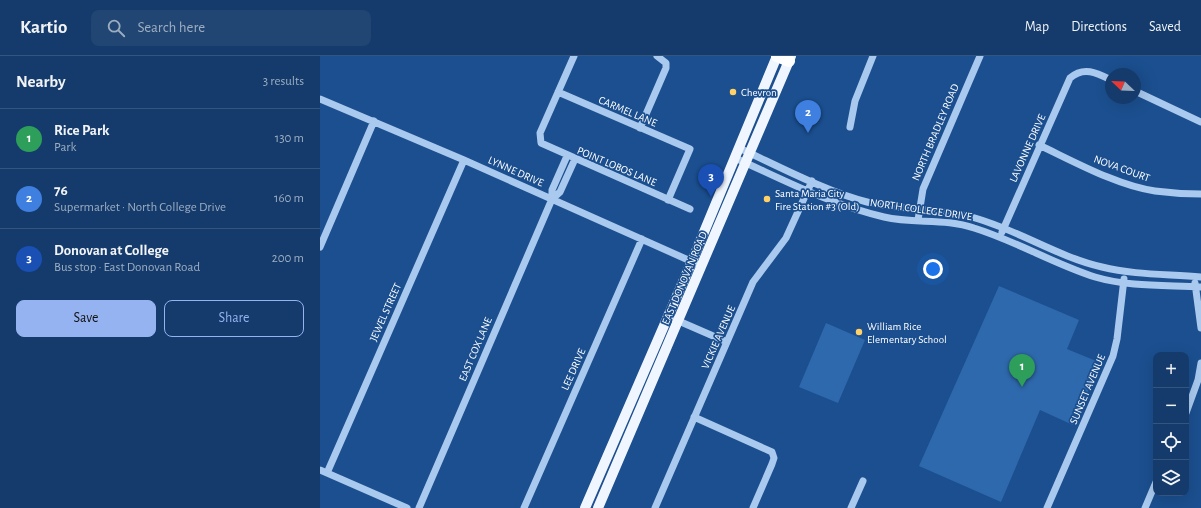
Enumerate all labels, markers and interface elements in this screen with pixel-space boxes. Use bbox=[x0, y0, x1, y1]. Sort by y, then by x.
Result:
search box bbox=[91, 10, 371, 46]
icon: search bbox=[105, 17, 127, 39]
text: Kartio bbox=[20, 18, 67, 37]
text: Search here bbox=[137, 20, 205, 35]
text: Map bbox=[1025, 20, 1049, 34]
text: Directions bbox=[1071, 20, 1127, 34]
text: Saved bbox=[1149, 20, 1181, 34]
north arrow bbox=[1105, 68, 1141, 104]
text: Nearby bbox=[16, 73, 66, 90]
text: 3 results bbox=[263, 75, 304, 88]
street label: NORTH BRADLEY ROAD bbox=[910, 82, 961, 182]
marker: Chevron bbox=[728, 87, 738, 97]
place label: Chevron bbox=[741, 87, 777, 98]
street label: CARMEL LANE bbox=[597, 94, 659, 129]
pin: 2 bbox=[795, 100, 821, 133]
street label: LAVONNE DRIVE bbox=[1008, 112, 1048, 184]
text: Rice Park bbox=[54, 123, 109, 138]
text: 1 bbox=[27, 132, 31, 145]
text: 130 m bbox=[275, 132, 304, 145]
text: Park bbox=[54, 141, 76, 154]
street label: POINT LOBOS LANE bbox=[576, 145, 659, 188]
street label: NOVA COURT bbox=[1092, 153, 1152, 184]
street label: LYNNE DRIVE bbox=[486, 154, 546, 189]
pin: 3 bbox=[698, 164, 724, 197]
text: 76 bbox=[54, 183, 68, 198]
place label: Santa Maria City Fire Station #3 (Old) bbox=[775, 188, 860, 212]
text: 2 bbox=[26, 192, 32, 205]
text: 160 m bbox=[274, 192, 304, 205]
marker: Santa Maria City Fire Station #3 (Old) bbox=[762, 194, 772, 204]
street label: NORTH COLLEGE DRIVE bbox=[869, 197, 973, 222]
text: Supermarket · North College Drive bbox=[54, 201, 226, 214]
street label: EAST DONOVAN ROAD bbox=[660, 230, 709, 326]
text: Donovan at College bbox=[54, 243, 169, 258]
text: 3 bbox=[26, 252, 32, 265]
text: 200 m bbox=[272, 252, 304, 265]
your location bbox=[923, 259, 943, 279]
text: Bus stop · East Donovan Road bbox=[54, 261, 200, 274]
street label: JEWEL STREET bbox=[368, 281, 403, 343]
button: Save bbox=[16, 300, 156, 337]
button: Share bbox=[164, 300, 304, 337]
street label: VICKIE AVENUE bbox=[700, 303, 738, 371]
street label: EAST COX LANE bbox=[457, 315, 494, 383]
place label: William Rice Elementary School bbox=[867, 321, 947, 345]
marker: William Rice Elementary School bbox=[854, 327, 864, 337]
street label: LEE DRIVE bbox=[559, 346, 588, 392]
street label: SUNSET AVENUE bbox=[1068, 352, 1107, 426]
map controls bbox=[1153, 352, 1189, 496]
button: + bbox=[1153, 352, 1189, 388]
pin: 1 bbox=[1009, 354, 1035, 387]
button: − bbox=[1153, 388, 1189, 424]
button: locate bbox=[1153, 424, 1189, 460]
button: layers bbox=[1153, 460, 1189, 496]

